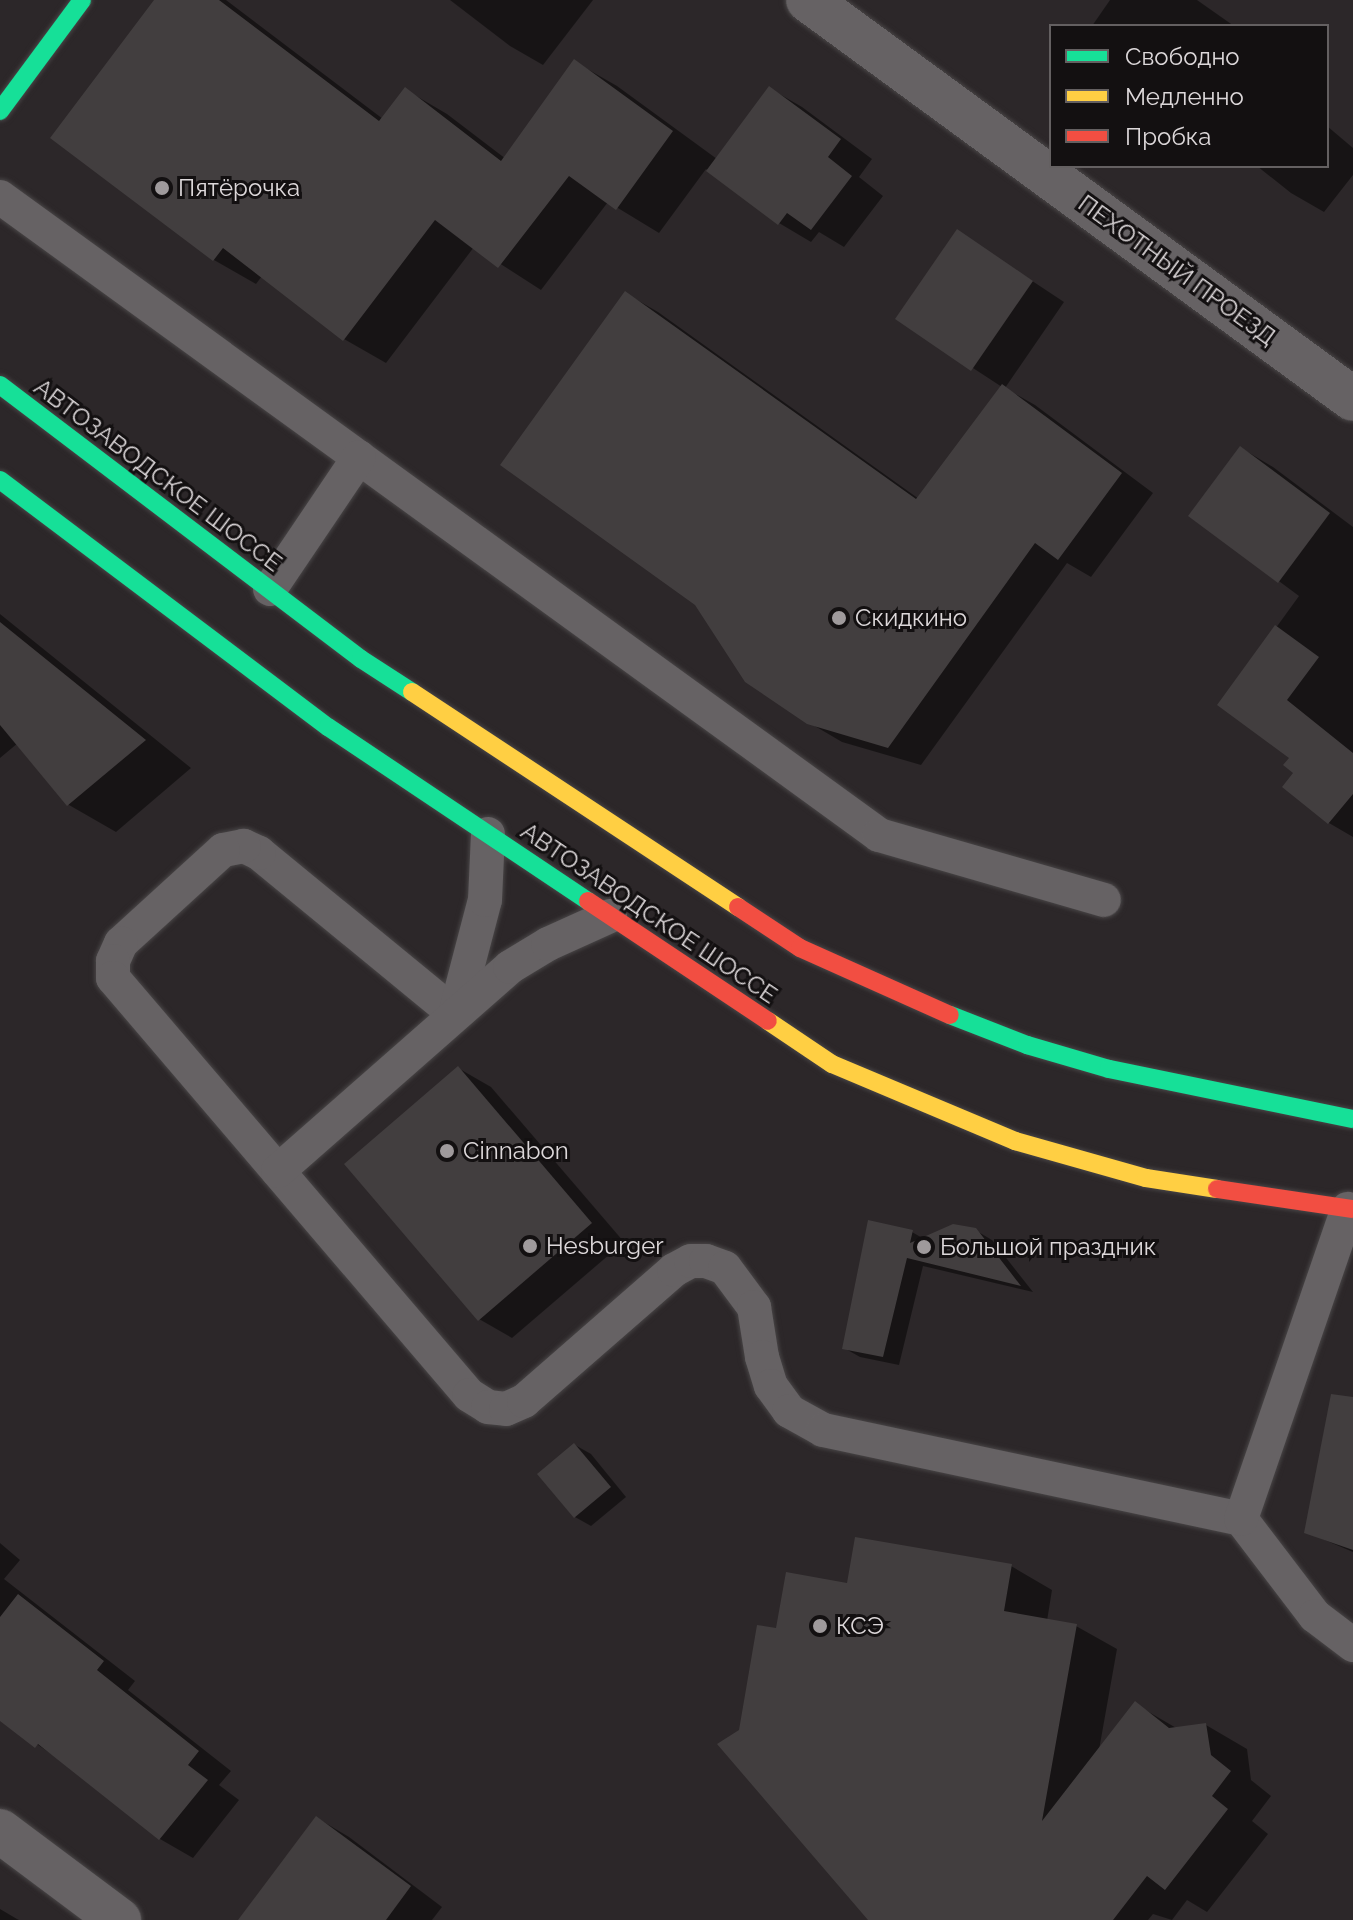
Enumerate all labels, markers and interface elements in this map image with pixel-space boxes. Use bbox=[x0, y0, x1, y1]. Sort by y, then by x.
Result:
legend bbox=[1049, 24, 1329, 168]
text: Свободно bbox=[1125, 42, 1240, 71]
text: Медленно bbox=[1125, 82, 1244, 111]
text: Пробка bbox=[1125, 122, 1211, 151]
place label: Пятёрочка bbox=[178, 174, 300, 202]
marker: Пятёрочка bbox=[153, 179, 171, 197]
street label: ПЕХОТНЫЙ ПРОЕЗД bbox=[1073, 189, 1281, 351]
street label: АВТОЗАВОДСКОЕ ШОССЕ bbox=[28, 372, 288, 578]
place label: Скидкино bbox=[855, 604, 967, 632]
marker: Скидкино bbox=[830, 609, 848, 627]
street label: АВТОЗАВОДСКОЕ ШОССЕ bbox=[516, 816, 782, 1010]
place label: Cinnabon bbox=[463, 1137, 569, 1165]
marker: Cinnabon bbox=[438, 1142, 456, 1160]
place label: Hesburger bbox=[546, 1232, 664, 1260]
place label: Большой праздник bbox=[940, 1233, 1156, 1261]
marker: Hesburger bbox=[521, 1237, 539, 1255]
marker: Большой праздник bbox=[915, 1238, 933, 1256]
place label: КСЭ bbox=[836, 1612, 884, 1640]
marker: КСЭ bbox=[811, 1617, 829, 1635]

